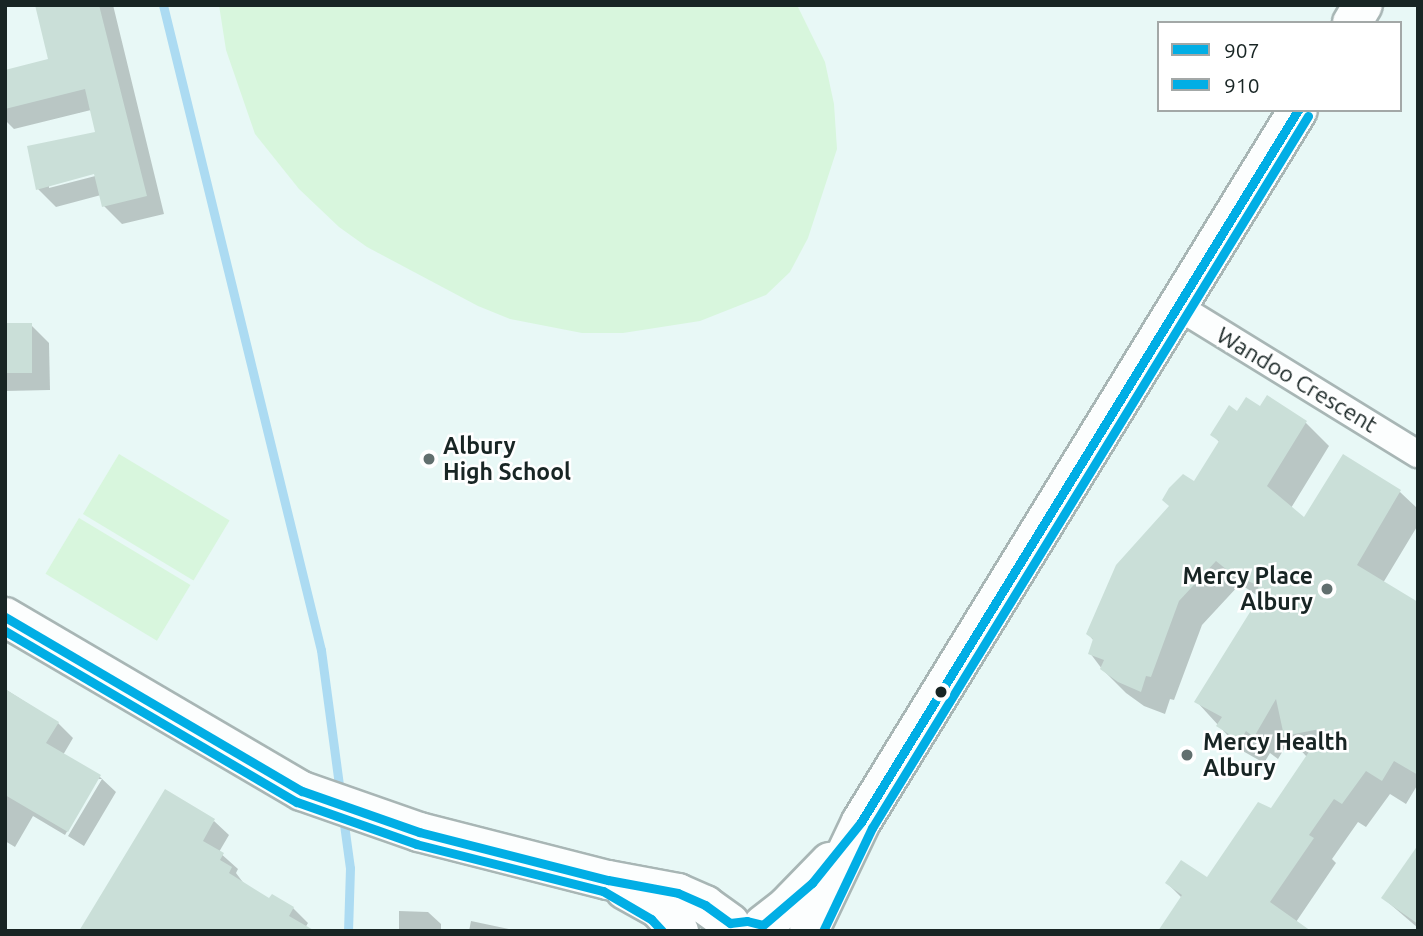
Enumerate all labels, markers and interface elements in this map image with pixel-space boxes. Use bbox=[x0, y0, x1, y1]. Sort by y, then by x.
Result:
legend bbox=[1157, 21, 1402, 112]
text: 907 bbox=[1224, 38, 1260, 62]
text: 910 bbox=[1224, 73, 1260, 97]
street label: Wandoo Crescent bbox=[1212, 321, 1382, 439]
place label: Albury High School bbox=[443, 432, 571, 486]
marker: Albury High School bbox=[421, 451, 437, 467]
place label: Mercy Place Albury bbox=[1182, 562, 1313, 616]
marker: Mercy Place Albury bbox=[1319, 581, 1335, 597]
unlabelled marker bbox=[934, 685, 948, 699]
place label: Mercy Health Albury bbox=[1203, 728, 1348, 782]
marker: Mercy Health Albury bbox=[1177, 745, 1197, 765]

